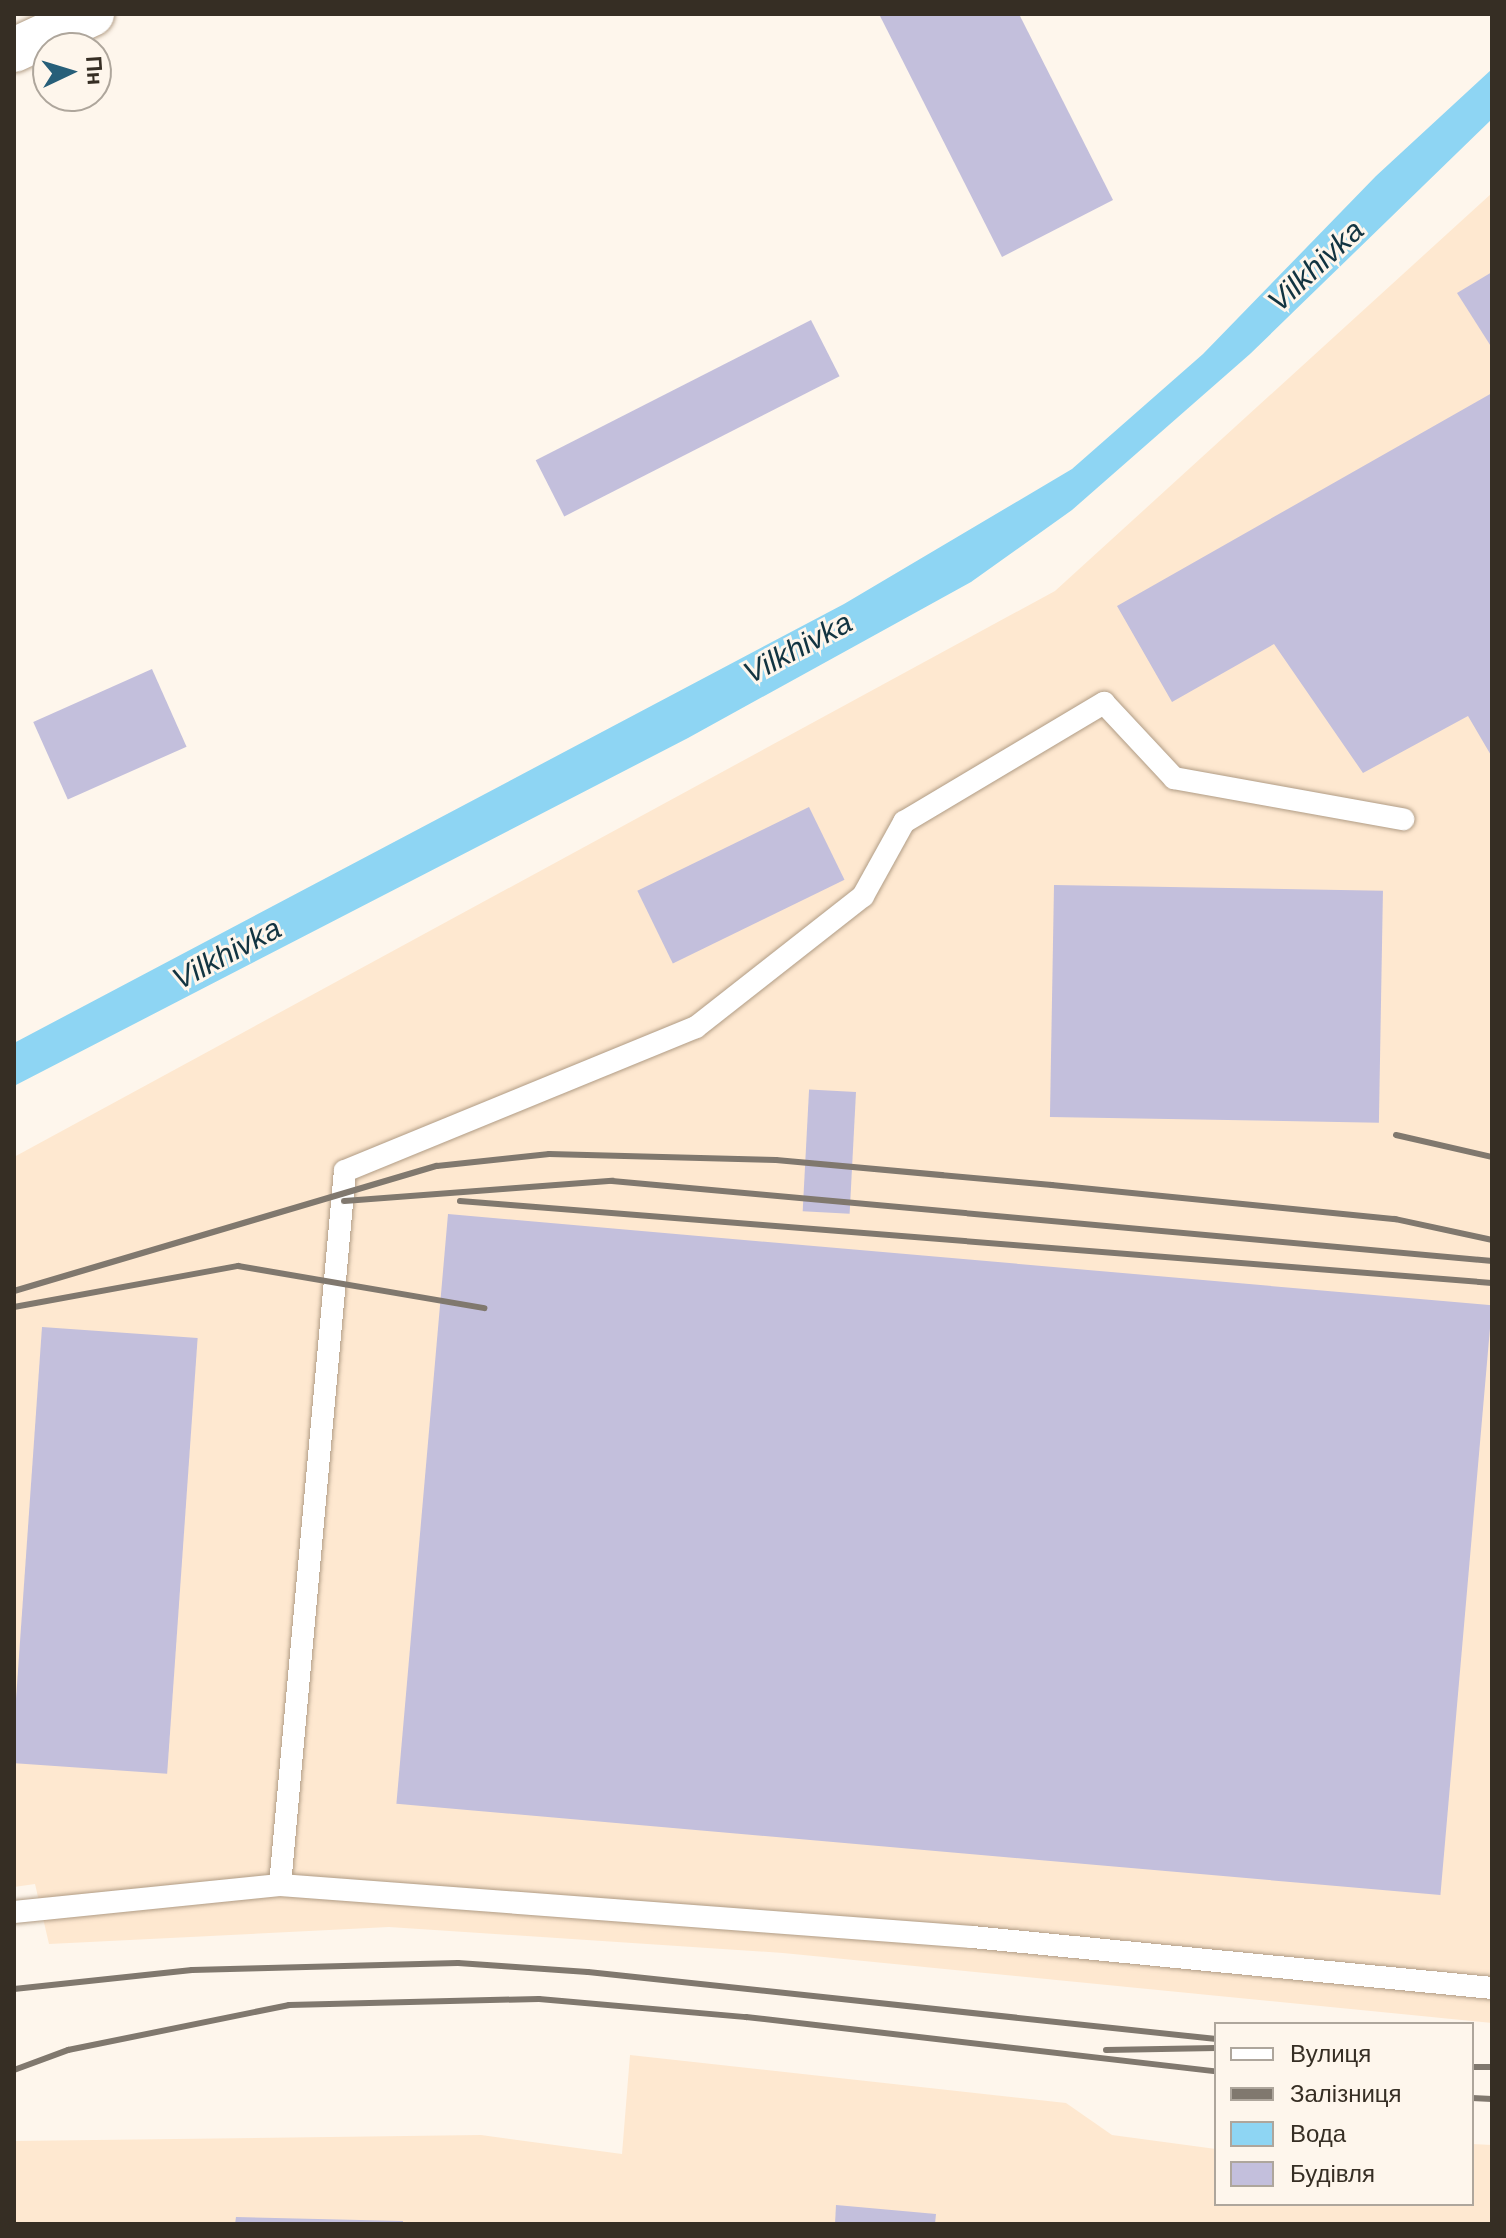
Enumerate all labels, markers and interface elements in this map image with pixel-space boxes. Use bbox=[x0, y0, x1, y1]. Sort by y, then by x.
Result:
north arrow bbox=[32, 32, 112, 112]
text: Пн bbox=[81, 55, 108, 86]
water label: Vilkhivka bbox=[1261, 213, 1371, 319]
water label: Vilkhivka bbox=[738, 604, 858, 692]
water label: Vilkhivka bbox=[167, 910, 287, 998]
legend bbox=[1214, 2022, 1474, 2206]
text: Вулиця bbox=[1290, 2040, 1371, 2067]
text: Залізниця bbox=[1290, 2080, 1402, 2107]
text: Вода bbox=[1290, 2120, 1346, 2147]
text: Будівля bbox=[1290, 2160, 1375, 2187]

